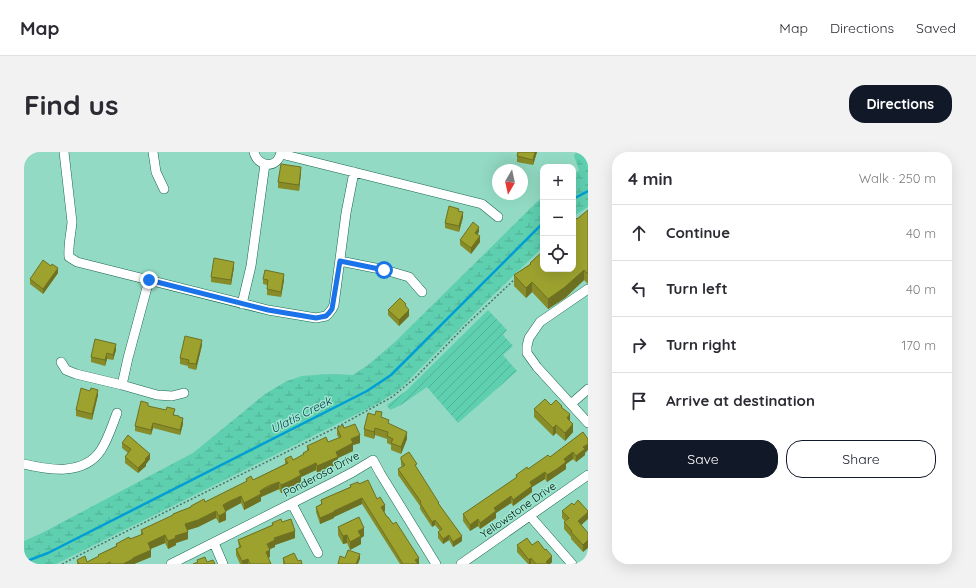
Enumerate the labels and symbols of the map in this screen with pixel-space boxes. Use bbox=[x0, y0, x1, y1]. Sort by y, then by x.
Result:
north arrow bbox=[492, 164, 528, 200]
route start bbox=[375, 261, 393, 279]
route end bbox=[140, 271, 158, 289]
water label: Ulatis Creek bbox=[268, 392, 335, 436]
street label: Ponderosa Drive bbox=[280, 448, 362, 500]
street label: Yellowstone Drive bbox=[477, 479, 559, 541]

